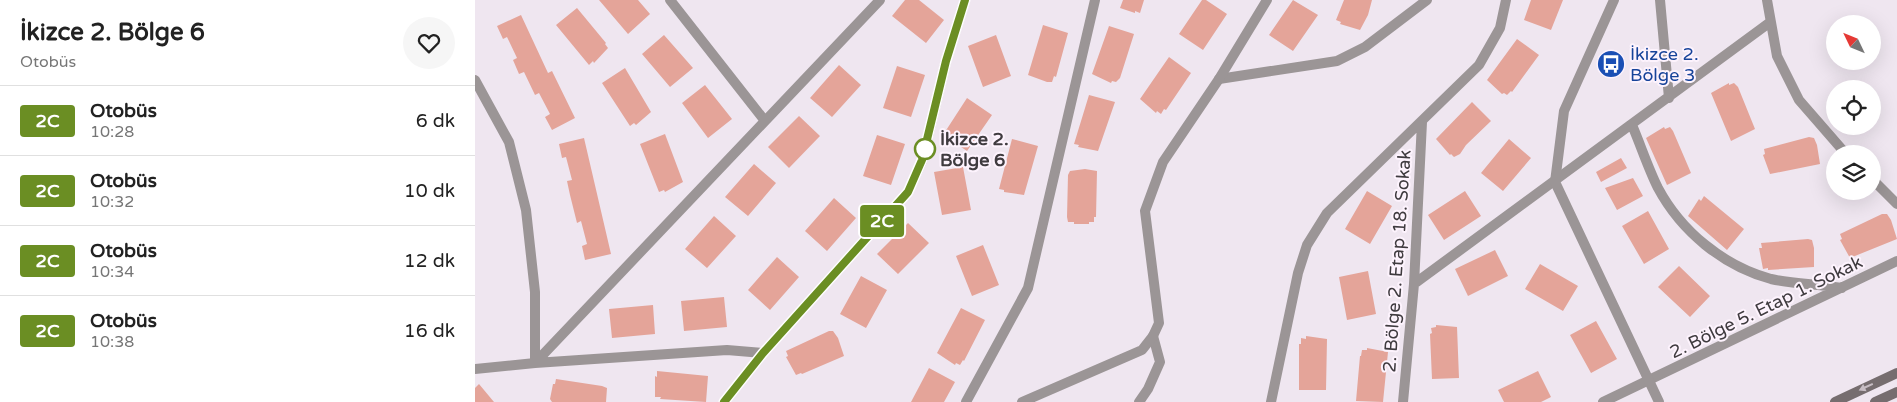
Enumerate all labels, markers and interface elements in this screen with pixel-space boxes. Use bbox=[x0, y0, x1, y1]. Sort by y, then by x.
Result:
north arrow bbox=[1826, 15, 1881, 70]
map controls bbox=[1826, 15, 1881, 200]
button: heart bbox=[403, 17, 455, 69]
text: İkizce 2. Bölge 6 bbox=[20, 18, 205, 47]
place label: İkizce 2. Bölge 3 bbox=[1630, 43, 1699, 86]
bus stop icon: İkizce 2. Bölge 3 bbox=[1596, 49, 1626, 79]
text: Otobüs bbox=[20, 52, 76, 72]
button: locate bbox=[1826, 80, 1881, 135]
text: Otobüs bbox=[90, 100, 157, 122]
text: 2C bbox=[36, 110, 59, 132]
text: 6 dk bbox=[416, 110, 455, 132]
text: 10:28 bbox=[90, 122, 134, 142]
place label: İkizce 2. Bölge 6 bbox=[940, 128, 1009, 171]
marker: İkizce 2. Bölge 6 bbox=[914, 138, 936, 160]
button: layers bbox=[1826, 145, 1881, 200]
street label: 2. Bölge 2. Etap 18. Sokak bbox=[1378, 149, 1416, 373]
text: Otobüs bbox=[90, 170, 157, 192]
text: 2C bbox=[36, 180, 59, 202]
text: 10 dk bbox=[404, 180, 455, 202]
text: 10:32 bbox=[90, 192, 134, 212]
line badge: 2C bbox=[859, 205, 905, 237]
text: 2C bbox=[870, 210, 894, 232]
text: Otobüs bbox=[90, 240, 157, 262]
text: 2C bbox=[36, 250, 59, 272]
text: 12 dk bbox=[404, 250, 455, 272]
street label: 2. Bölge 5. Etap 1. Sokak bbox=[1666, 251, 1866, 363]
text: 10:34 bbox=[90, 262, 134, 282]
text: Otobüs bbox=[90, 310, 157, 332]
text: 2C bbox=[36, 320, 59, 342]
text: 16 dk bbox=[404, 320, 455, 342]
text: 10:38 bbox=[90, 332, 134, 352]
one-way arrow bbox=[1859, 384, 1873, 392]

